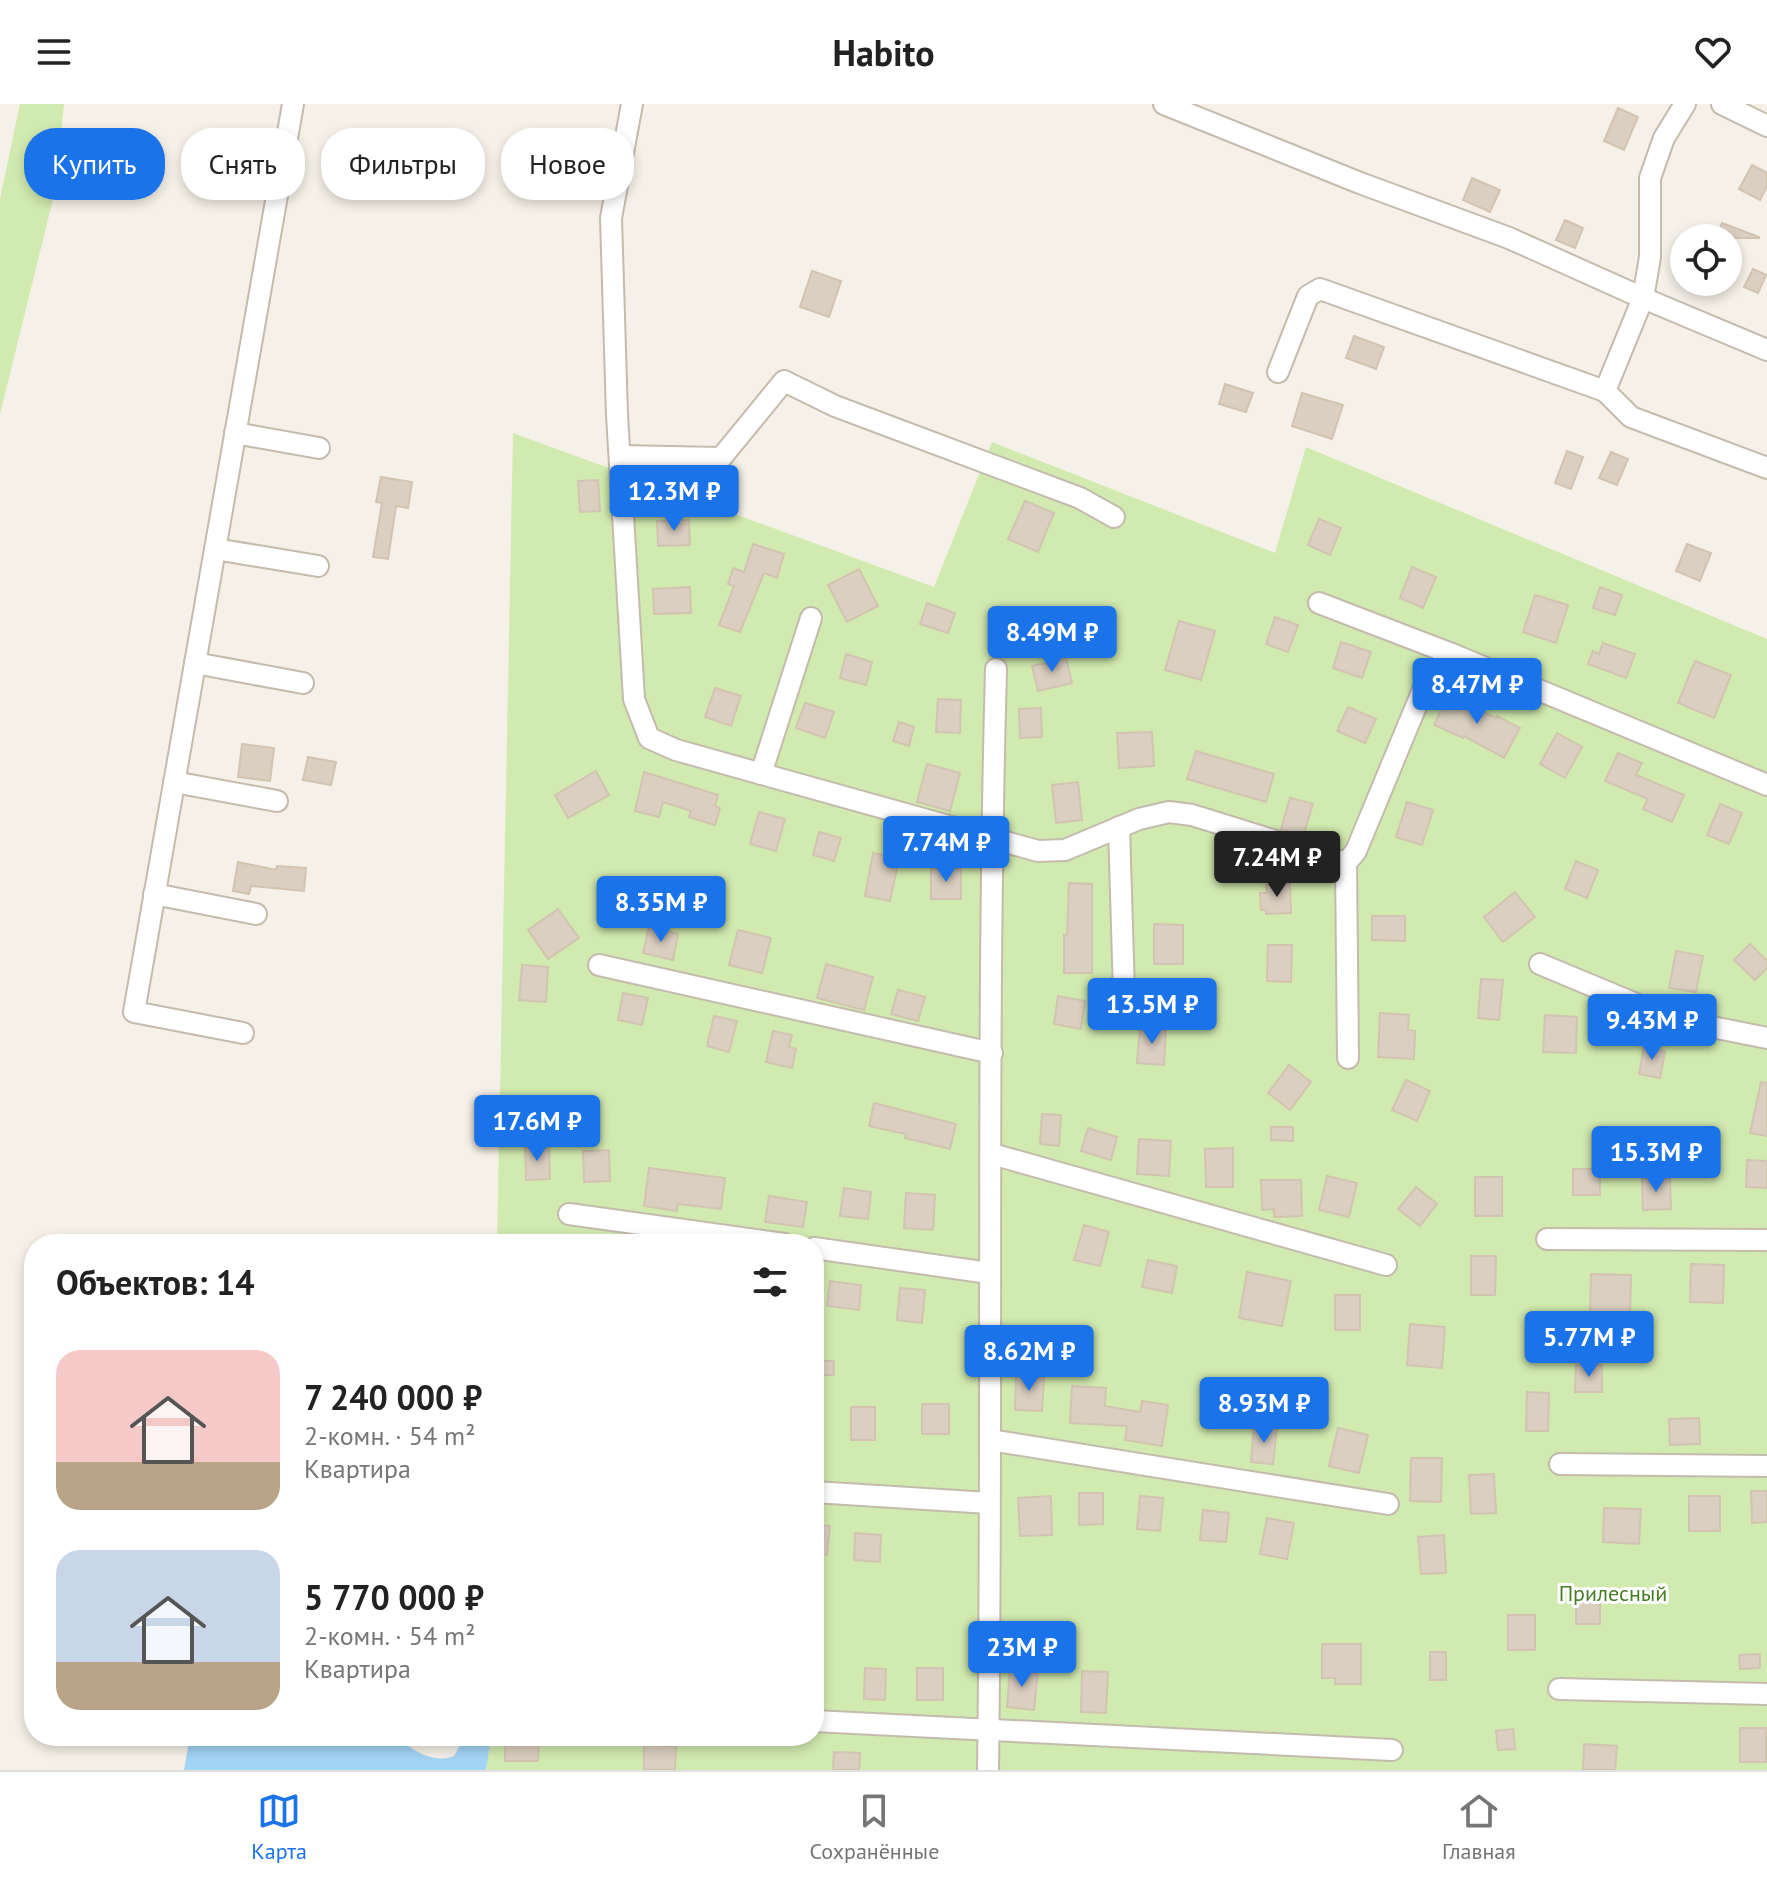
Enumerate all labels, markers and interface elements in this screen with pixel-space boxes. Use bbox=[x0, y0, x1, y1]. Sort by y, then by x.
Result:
text: Habito bbox=[833, 29, 935, 76]
icon: menu bbox=[32, 30, 76, 74]
icon: heart bbox=[1691, 30, 1735, 74]
chip: Купить bbox=[24, 128, 165, 200]
chip: Снять bbox=[181, 128, 305, 200]
chip: Фильтры bbox=[321, 128, 485, 200]
chip: Новое bbox=[501, 128, 634, 200]
map controls bbox=[1670, 224, 1742, 296]
button: locate bbox=[1670, 224, 1742, 296]
pin: 12.3M ₽ bbox=[600, 465, 748, 533]
text: 12.3M ₽ bbox=[628, 474, 720, 507]
pin: 8.49M ₽ bbox=[978, 606, 1126, 674]
text: 8.49M ₽ bbox=[1006, 615, 1098, 648]
pin: 8.47M ₽ bbox=[1403, 658, 1551, 726]
text: 8.47M ₽ bbox=[1431, 667, 1523, 700]
pin: 7.74M ₽ bbox=[872, 816, 1020, 884]
text: 7.74M ₽ bbox=[901, 825, 991, 858]
pin: 7.24M ₽ bbox=[1203, 831, 1351, 899]
text: 7.24M ₽ bbox=[1232, 840, 1322, 873]
pin: 8.35M ₽ bbox=[587, 876, 735, 944]
text: 8.35M ₽ bbox=[615, 885, 707, 918]
pin: 13.5M ₽ bbox=[1078, 978, 1226, 1046]
text: 13.5M ₽ bbox=[1106, 987, 1198, 1020]
pin: 9.43M ₽ bbox=[1578, 994, 1726, 1062]
text: 9.43M ₽ bbox=[1606, 1003, 1698, 1036]
pin: 17.6M ₽ bbox=[463, 1095, 611, 1163]
text: 17.6M ₽ bbox=[492, 1104, 582, 1137]
pin: 15.3M ₽ bbox=[1582, 1126, 1730, 1194]
text: 15.3M ₽ bbox=[1610, 1135, 1702, 1168]
text: Объектов: 14 bbox=[56, 1260, 255, 1304]
icon: filters bbox=[748, 1260, 792, 1304]
pin: 5.77M ₽ bbox=[1515, 1311, 1663, 1379]
text: 5.77M ₽ bbox=[1543, 1320, 1635, 1353]
pin: 8.62M ₽ bbox=[955, 1325, 1103, 1393]
text: 8.62M ₽ bbox=[983, 1334, 1075, 1367]
text: 7 240 000 ₽ bbox=[304, 1375, 482, 1419]
pin: 8.93M ₽ bbox=[1190, 1377, 1338, 1445]
icon: home bbox=[120, 1382, 216, 1478]
text: 8.93M ₽ bbox=[1218, 1386, 1310, 1419]
text: 2-комн. · 54 m² bbox=[304, 1419, 475, 1452]
text: Квартира bbox=[304, 1452, 411, 1485]
text: 5 770 000 ₽ bbox=[304, 1575, 484, 1619]
park label: Прилесный bbox=[1559, 1579, 1667, 1607]
icon: home bbox=[120, 1582, 216, 1678]
text: 2-комн. · 54 m² bbox=[304, 1619, 475, 1652]
pin: 23M ₽ bbox=[966, 1621, 1078, 1689]
text: 23M ₽ bbox=[986, 1630, 1058, 1663]
text: Квартира bbox=[304, 1652, 411, 1685]
tab: Карта bbox=[251, 1789, 307, 1865]
tab: Сохранённые bbox=[810, 1789, 939, 1865]
tab: Главная bbox=[1442, 1789, 1516, 1865]

